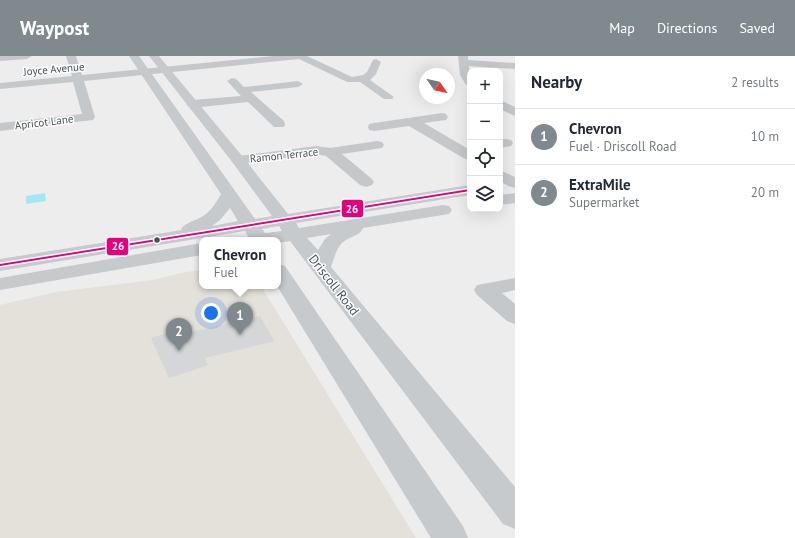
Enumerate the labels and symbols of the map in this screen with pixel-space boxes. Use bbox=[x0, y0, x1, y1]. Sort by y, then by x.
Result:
street label: Joyce Avenue bbox=[22, 59, 85, 79]
north arrow bbox=[419, 68, 455, 104]
street label: Apricot Lane bbox=[14, 111, 74, 133]
street label: Ramon Terrace bbox=[249, 144, 319, 166]
line badge: 26 bbox=[341, 199, 364, 218]
text: 26 bbox=[346, 202, 358, 216]
unlabelled marker bbox=[152, 235, 162, 245]
line badge: 26 bbox=[106, 237, 129, 256]
text: 26 bbox=[112, 239, 124, 253]
street label: Driscoll Road bbox=[305, 251, 363, 319]
pin: 1 bbox=[227, 302, 253, 335]
your location bbox=[201, 303, 221, 323]
pin: 2 bbox=[166, 318, 192, 351]

